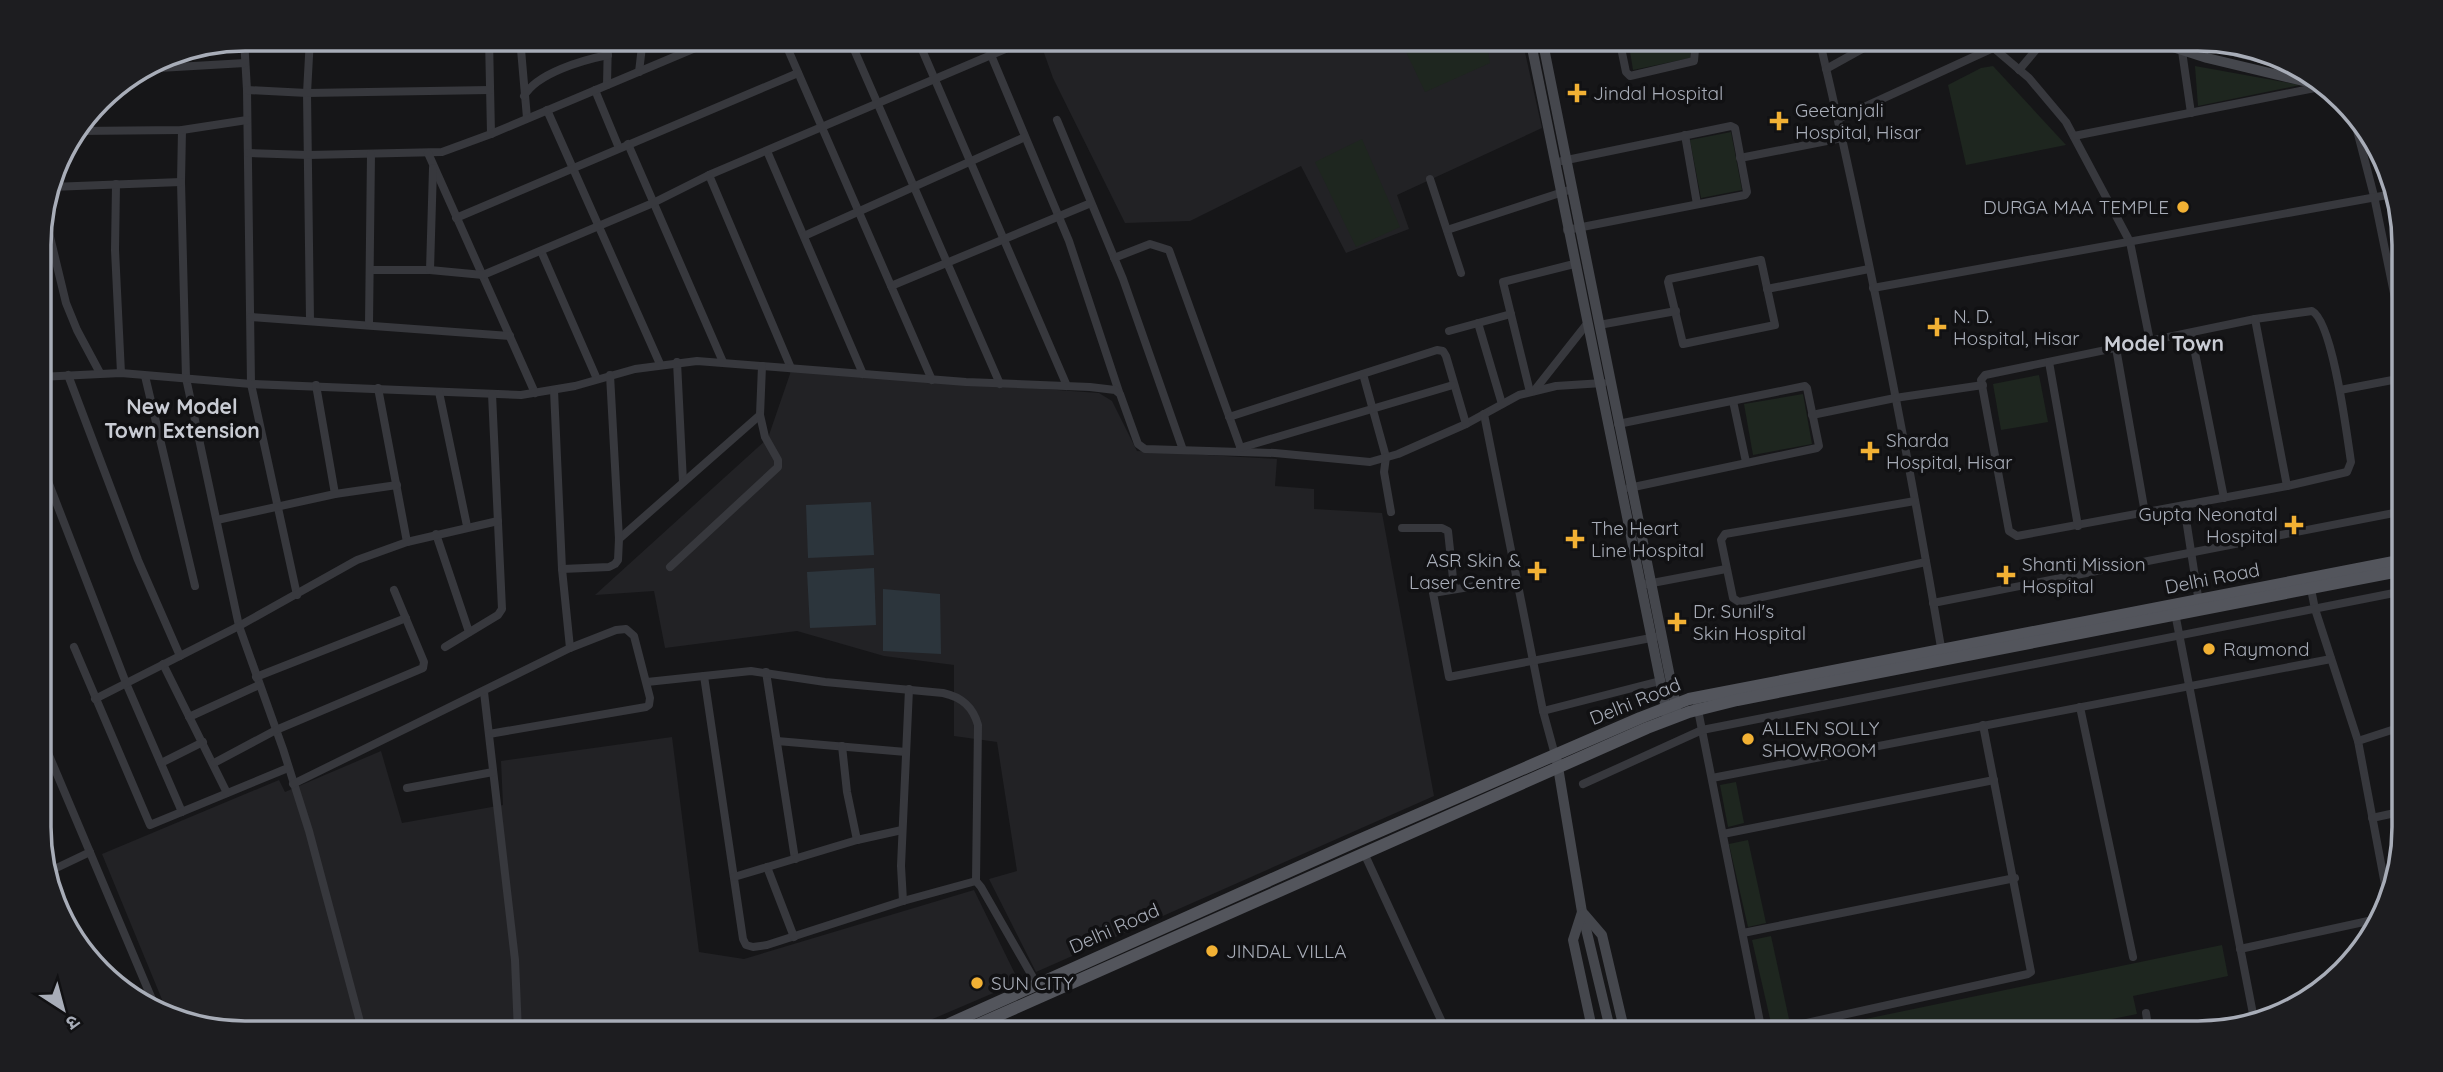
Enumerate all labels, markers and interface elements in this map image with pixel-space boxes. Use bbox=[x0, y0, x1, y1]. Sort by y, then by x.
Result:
place label: Jindal Hospital bbox=[1593, 81, 1723, 105]
marker: Jindal Hospital bbox=[1567, 83, 1587, 103]
place label: Geetanjali Hospital, Hisar bbox=[1795, 98, 1922, 144]
marker: Geetanjali Hospital, Hisar bbox=[1769, 111, 1789, 131]
place label: DURGA MAA TEMPLE bbox=[1983, 195, 2169, 219]
marker: DURGA MAA TEMPLE bbox=[2175, 199, 2191, 215]
place label: N. D. Hospital, Hisar bbox=[1953, 304, 2080, 350]
marker: N. D. Hospital, Hisar bbox=[1927, 317, 1947, 337]
district label: Model Town bbox=[2104, 330, 2224, 356]
district label: New Model Town Extension bbox=[104, 393, 260, 443]
place label: Sharda Hospital, Hisar bbox=[1886, 428, 2013, 474]
marker: Sharda Hospital, Hisar bbox=[1860, 441, 1880, 461]
place label: Gupta Neonatal Hospital bbox=[2138, 502, 2278, 548]
marker: Gupta Neonatal Hospital bbox=[2284, 515, 2304, 535]
place label: The Heart Line Hospital bbox=[1591, 516, 1704, 562]
marker: The Heart Line Hospital bbox=[1565, 529, 1585, 549]
place label: ASR Skin & Laser Centre bbox=[1409, 548, 1521, 594]
place label: Shanti Mission Hospital bbox=[2022, 552, 2146, 598]
street label: Delhi Road bbox=[2163, 557, 2261, 599]
marker: ASR Skin & Laser Centre bbox=[1527, 561, 1547, 581]
marker: Shanti Mission Hospital bbox=[1996, 565, 2016, 585]
place label: Dr. Sunil's Skin Hospital bbox=[1693, 599, 1806, 645]
marker: Dr. Sunil's Skin Hospital bbox=[1667, 612, 1687, 632]
place label: Raymond bbox=[2223, 637, 2309, 661]
marker: Raymond bbox=[2201, 641, 2217, 657]
street label: Delhi Road bbox=[1586, 672, 1684, 730]
place label: ALLEN SOLLY SHOWROOM bbox=[1762, 716, 1880, 762]
marker: ALLEN SOLLY SHOWROOM bbox=[1740, 731, 1756, 747]
street label: Delhi Road bbox=[1065, 897, 1163, 959]
place label: JINDAL VILLA bbox=[1226, 939, 1347, 963]
marker: JINDAL VILLA bbox=[1204, 943, 1220, 959]
place label: SUN CITY bbox=[991, 971, 1074, 995]
north arrow bbox=[28, 974, 98, 1044]
marker: SUN CITY bbox=[969, 975, 985, 991]
text: उ bbox=[61, 1010, 85, 1036]

